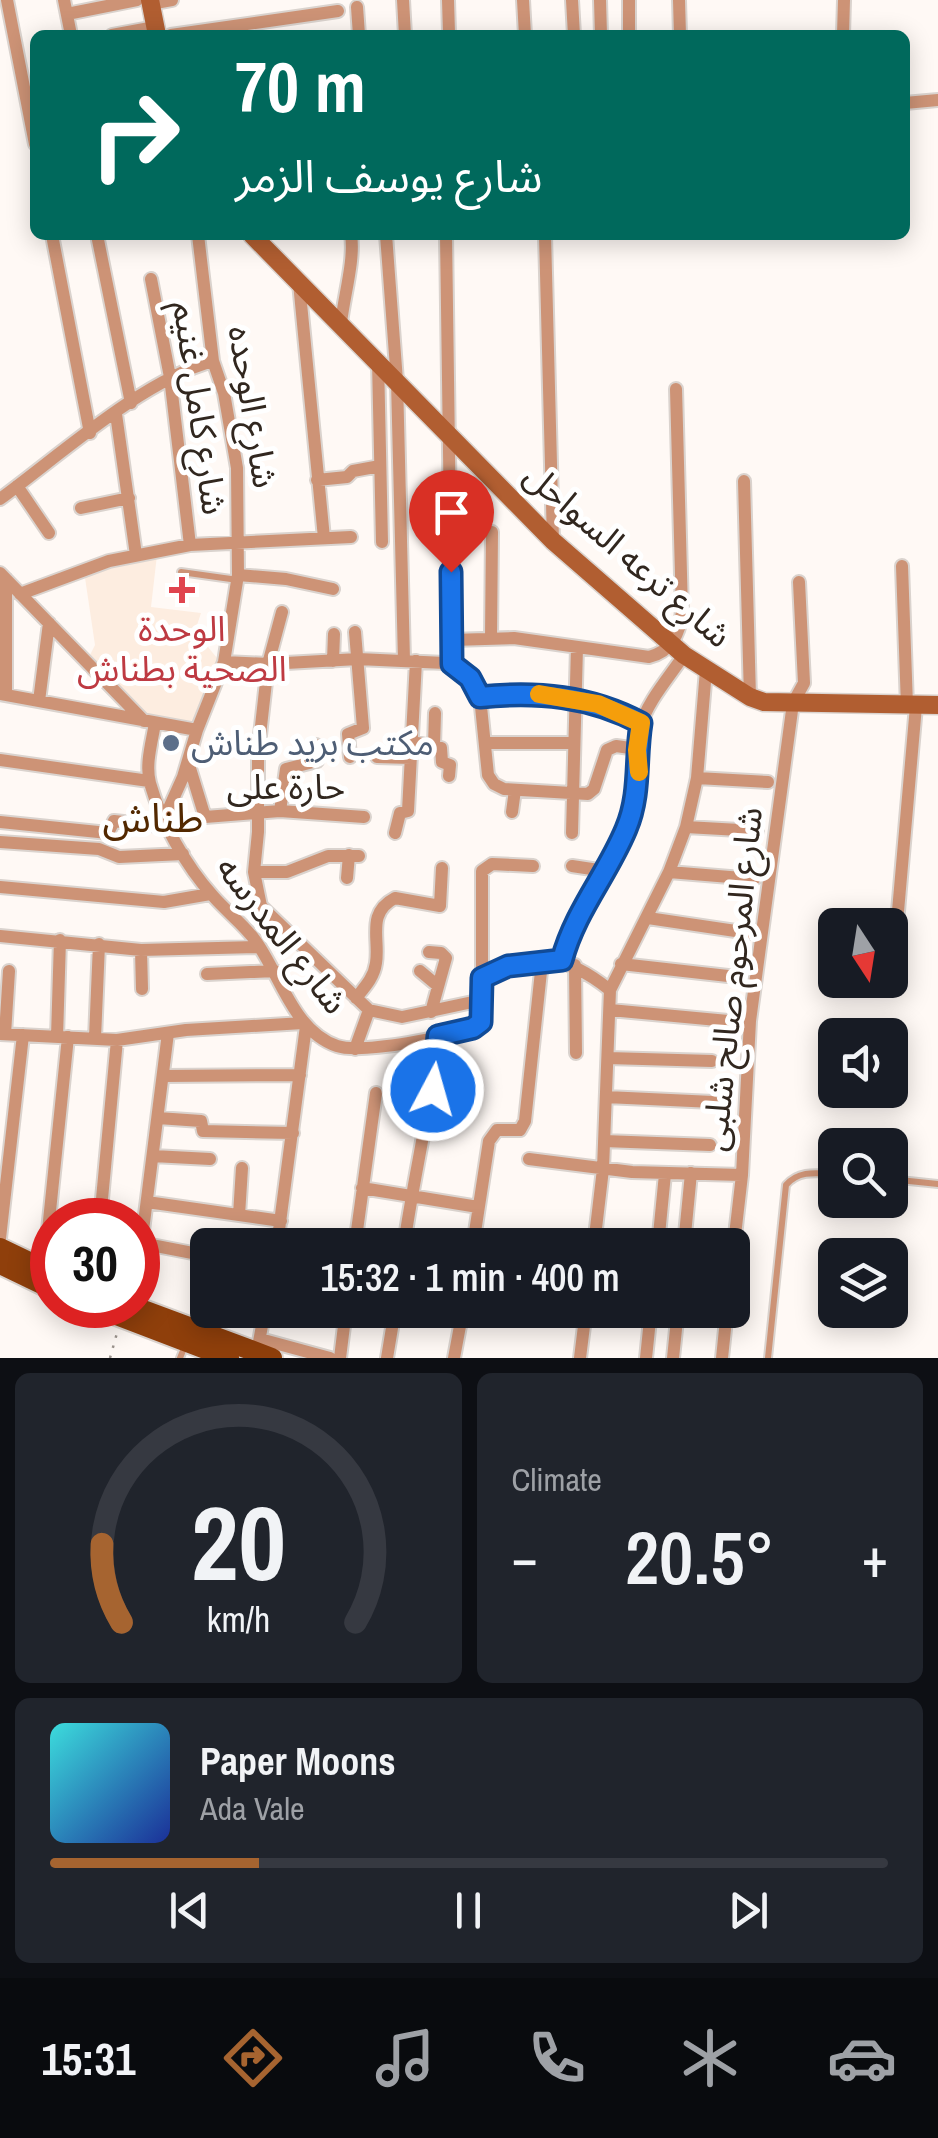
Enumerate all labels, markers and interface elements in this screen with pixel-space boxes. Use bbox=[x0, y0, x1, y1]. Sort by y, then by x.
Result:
text: 70 m bbox=[235, 40, 366, 134]
icon: right bbox=[70, 70, 200, 200]
text: شارع يوسف الزمر bbox=[235, 145, 543, 206]
street label: شارع كامل غنيم bbox=[158, 298, 239, 518]
street label: شارع الوحده bbox=[215, 322, 289, 492]
street label: شارع ترعه السواحل bbox=[513, 451, 742, 660]
pin bbox=[409, 470, 494, 573]
icon: arrive bbox=[424, 485, 479, 540]
marker: الوحدة الصحية بطناش bbox=[169, 577, 195, 603]
place label: الوحدة الصحية بطناش bbox=[77, 605, 287, 692]
place label: مكتب بريد طناش bbox=[191, 719, 434, 766]
marker: مكتب بريد طناش bbox=[160, 732, 182, 754]
street label: حارة على bbox=[227, 763, 345, 810]
district label: طناش bbox=[103, 791, 203, 844]
street label: شارع المرحوم صالح شلبى bbox=[690, 805, 776, 1154]
street label: شارع المدرسه bbox=[203, 846, 359, 1025]
north arrow bbox=[818, 908, 908, 998]
map controls bbox=[818, 908, 908, 1328]
button: sound bbox=[818, 1018, 908, 1108]
position arrow bbox=[381, 1038, 485, 1142]
button: search bbox=[818, 1128, 908, 1218]
speed limit sign: 30 bbox=[30, 1198, 160, 1328]
button: layers bbox=[818, 1238, 908, 1328]
text: 15:32 · 1 min · 400 m bbox=[320, 1252, 620, 1303]
text: Climate bbox=[512, 1458, 602, 1501]
text: 20 bbox=[191, 1472, 286, 1612]
text: 20.5° bbox=[625, 1506, 775, 1607]
text: − bbox=[512, 1520, 538, 1594]
text: + bbox=[862, 1520, 888, 1594]
text: km/h bbox=[206, 1595, 270, 1643]
text: Paper Moons bbox=[200, 1736, 396, 1787]
text: Ada Vale bbox=[200, 1787, 305, 1830]
icon: previous bbox=[162, 1883, 217, 1938]
icon: pause bbox=[441, 1883, 496, 1938]
icon: next bbox=[721, 1883, 776, 1938]
icon: directions bbox=[218, 2023, 288, 2093]
icon: music bbox=[370, 2023, 440, 2093]
icon: phone bbox=[522, 2023, 592, 2093]
icon: climate bbox=[675, 2023, 745, 2093]
icon: car bbox=[827, 2023, 897, 2093]
text: 15:31 bbox=[41, 2028, 136, 2089]

